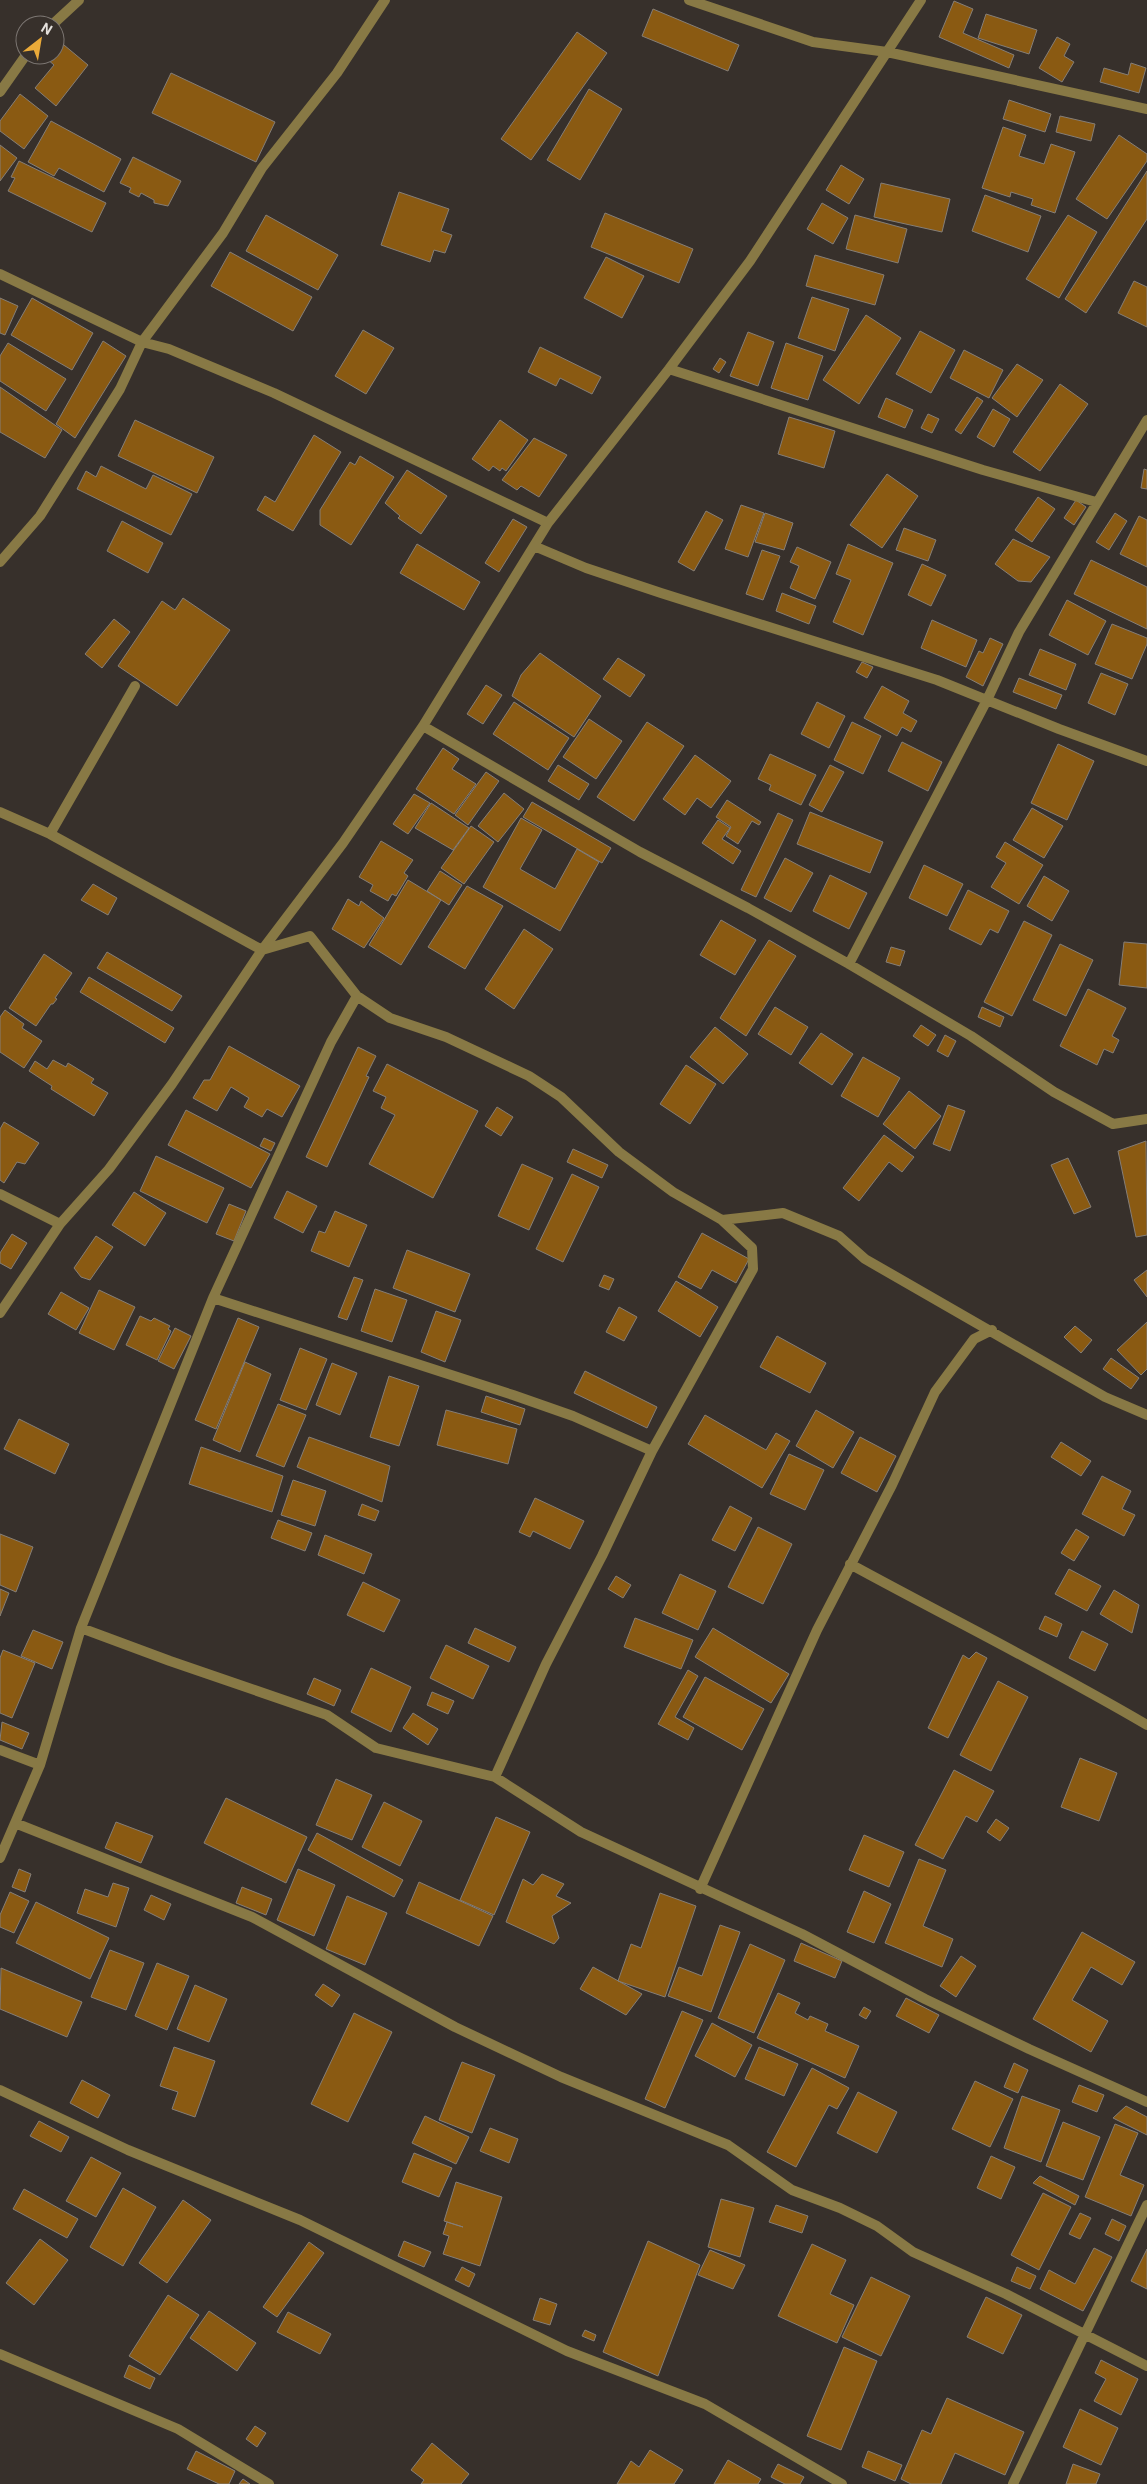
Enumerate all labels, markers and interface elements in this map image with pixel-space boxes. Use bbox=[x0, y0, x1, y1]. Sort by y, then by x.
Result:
north arrow bbox=[15, 15, 65, 65]
text: N bbox=[38, 19, 55, 38]

